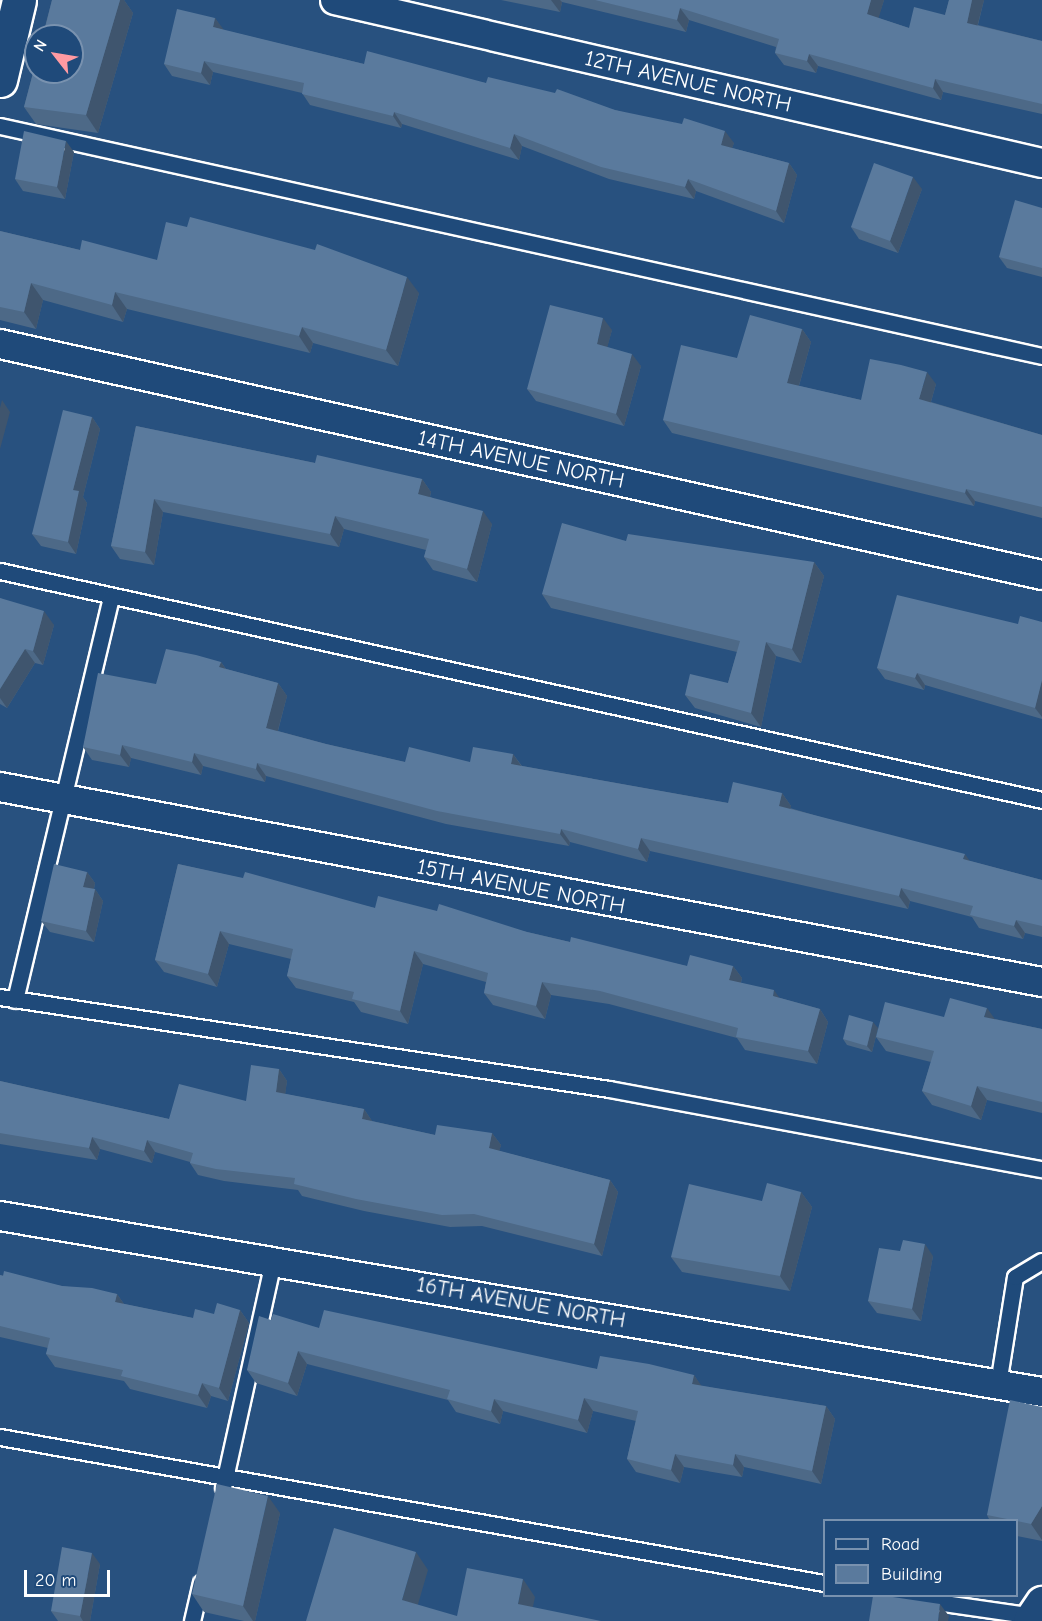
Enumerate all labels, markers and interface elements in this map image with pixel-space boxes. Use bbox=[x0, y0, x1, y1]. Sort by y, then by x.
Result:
north arrow bbox=[24, 24, 84, 84]
text: N bbox=[30, 37, 51, 55]
street label: 12TH AVENUE NORTH bbox=[582, 45, 794, 119]
street label: 14TH AVENUE NORTH bbox=[415, 425, 627, 495]
street label: 15TH AVENUE NORTH bbox=[415, 854, 627, 920]
street label: 16TH AVENUE NORTH bbox=[414, 1272, 628, 1334]
legend bbox=[823, 1519, 1018, 1597]
text: Road bbox=[881, 1534, 920, 1555]
scale bar bbox=[27, 1558, 112, 1596]
text: Building bbox=[881, 1564, 943, 1585]
text: 20 m bbox=[35, 1570, 76, 1591]

